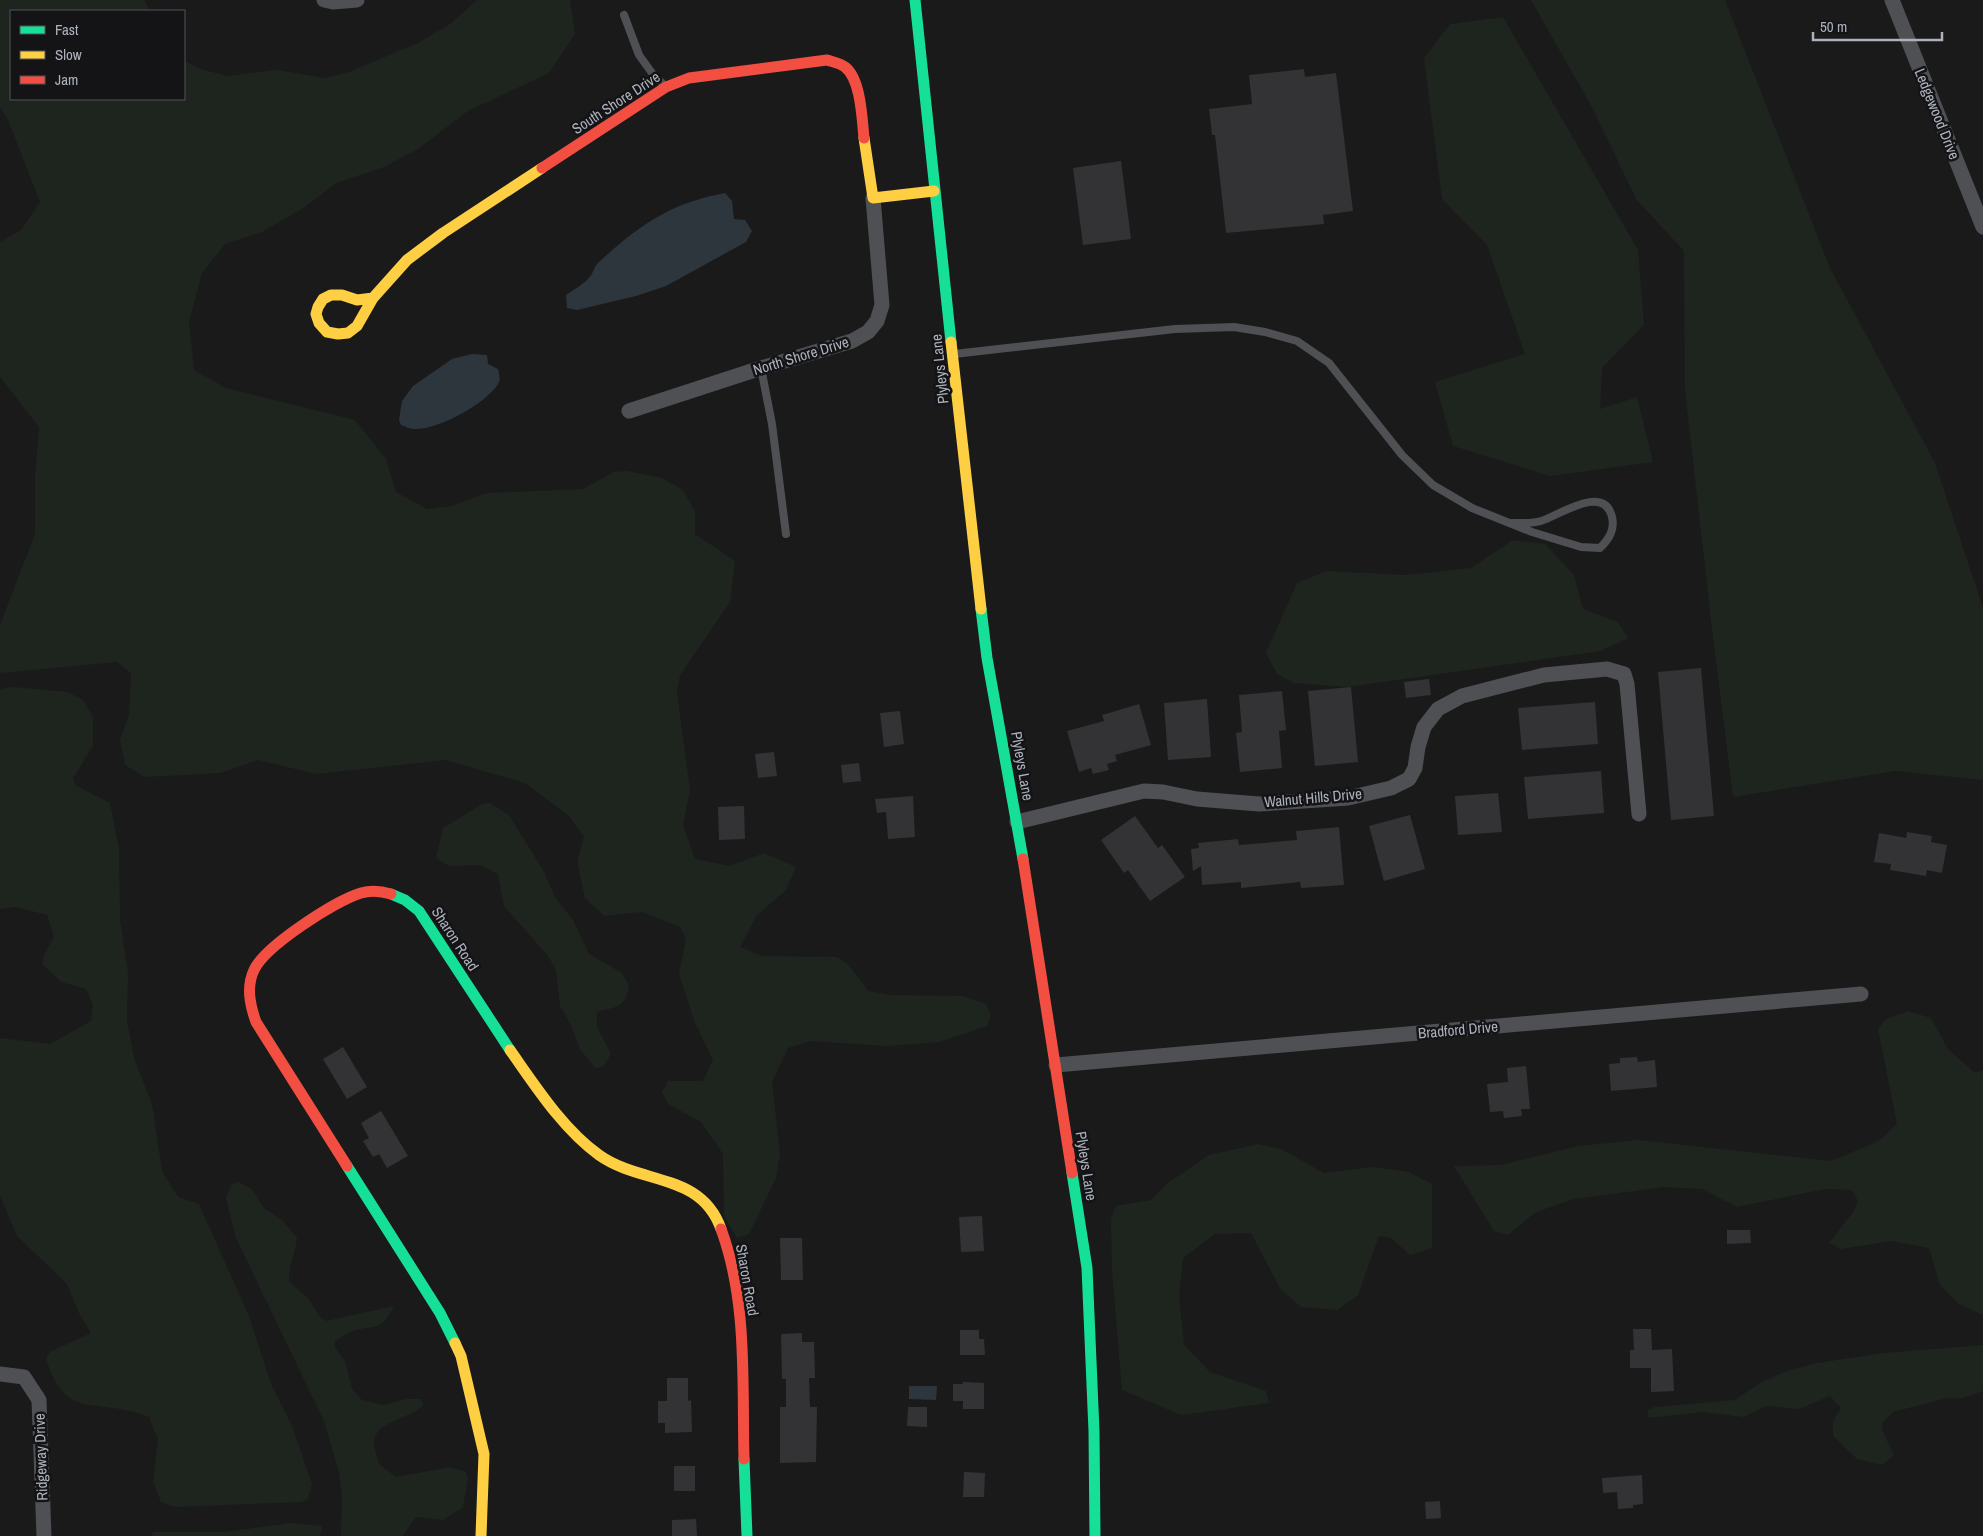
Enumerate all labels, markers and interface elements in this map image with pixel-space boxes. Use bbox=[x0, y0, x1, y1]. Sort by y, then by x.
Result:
legend bbox=[10, 10, 185, 100]
scale bar bbox=[1813, 10, 1942, 42]
text: 50 m bbox=[1820, 16, 1847, 37]
text: Fast bbox=[55, 19, 79, 40]
text: Slow bbox=[55, 44, 82, 65]
street label: Ledgewood Drive bbox=[1910, 65, 1965, 163]
street label: South Shore Drive bbox=[568, 66, 664, 139]
text: Jam bbox=[55, 69, 78, 90]
street label: North Shore Drive bbox=[750, 331, 851, 380]
street label: Plyleys Lane bbox=[925, 333, 954, 405]
street label: Plyleys Lane bbox=[1006, 730, 1039, 802]
street label: Walnut Hills Drive bbox=[1263, 783, 1363, 812]
street label: Sharon Road bbox=[427, 903, 484, 975]
street label: Bradford Drive bbox=[1417, 1016, 1499, 1043]
street label: Plyleys Lane bbox=[1071, 1130, 1102, 1202]
street label: Sharon Road bbox=[731, 1242, 764, 1317]
street label: Ridgeway Drive bbox=[28, 1413, 53, 1501]

